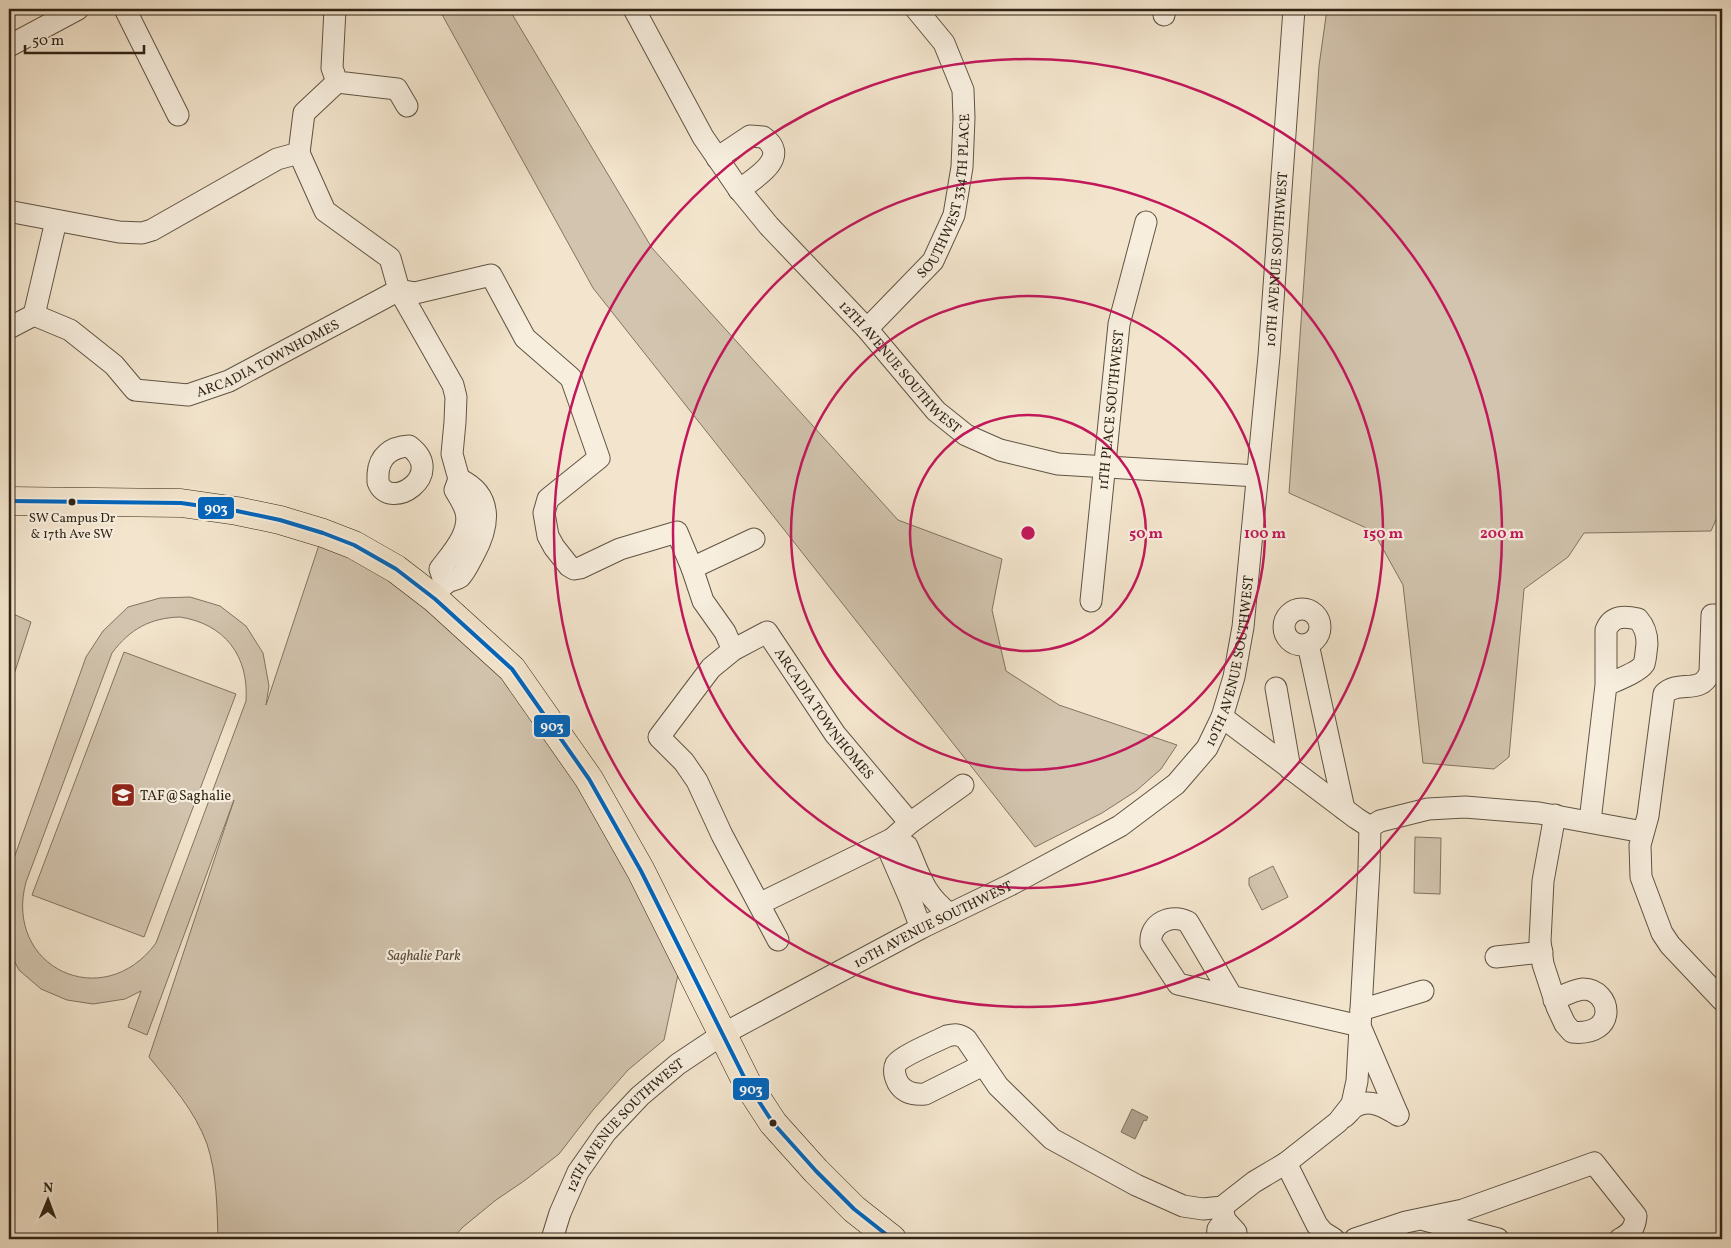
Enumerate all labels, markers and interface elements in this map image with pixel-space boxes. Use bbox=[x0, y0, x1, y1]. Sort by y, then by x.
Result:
scale bar bbox=[25, 22, 144, 54]
text: 50 m bbox=[32, 31, 64, 52]
street label: SOUTHWEST 334TH PLACE bbox=[913, 113, 975, 283]
street label: 10TH AVENUE SOUTHWEST bbox=[1262, 171, 1293, 348]
street label: 12TH AVENUE SOUTHWEST bbox=[834, 297, 965, 438]
street label: ARCADIA TOWNHOMES bbox=[194, 316, 343, 403]
street label: 11TH PLACE SOUTHWEST bbox=[1094, 329, 1129, 491]
line badge: 903 bbox=[197, 496, 235, 520]
marker: SW Campus Dr & 17th Ave SW bbox=[67, 497, 77, 507]
text: 903 bbox=[204, 500, 228, 519]
place label: SW Campus Dr & 17th Ave SW bbox=[29, 510, 116, 544]
centre of rings bbox=[1019, 524, 1037, 542]
text: 50 m bbox=[1129, 524, 1163, 545]
text: 100 m bbox=[1244, 524, 1287, 545]
text: 150 m bbox=[1363, 524, 1403, 545]
text: 200 m bbox=[1480, 524, 1524, 545]
street label: 10TH AVENUE SOUTHWEST bbox=[1201, 575, 1259, 750]
street label: ARCADIA TOWNHOMES bbox=[769, 645, 877, 784]
line badge: 903 bbox=[533, 714, 571, 738]
text: 903 bbox=[540, 718, 564, 737]
school or university icon: TAF@Saghalie bbox=[110, 782, 136, 808]
place label: TAF@Saghalie bbox=[140, 787, 231, 806]
street label: 10TH AVENUE SOUTHWEST bbox=[851, 877, 1016, 973]
park label: Saghalie Park bbox=[387, 947, 461, 966]
street label: 12TH AVENUE SOUTHWEST bbox=[562, 1055, 688, 1195]
line badge: 903 bbox=[732, 1077, 770, 1101]
text: 903 bbox=[739, 1081, 763, 1100]
unlabelled marker bbox=[768, 1118, 778, 1128]
north arrow bbox=[22, 1176, 72, 1226]
text: N bbox=[43, 1179, 53, 1198]

